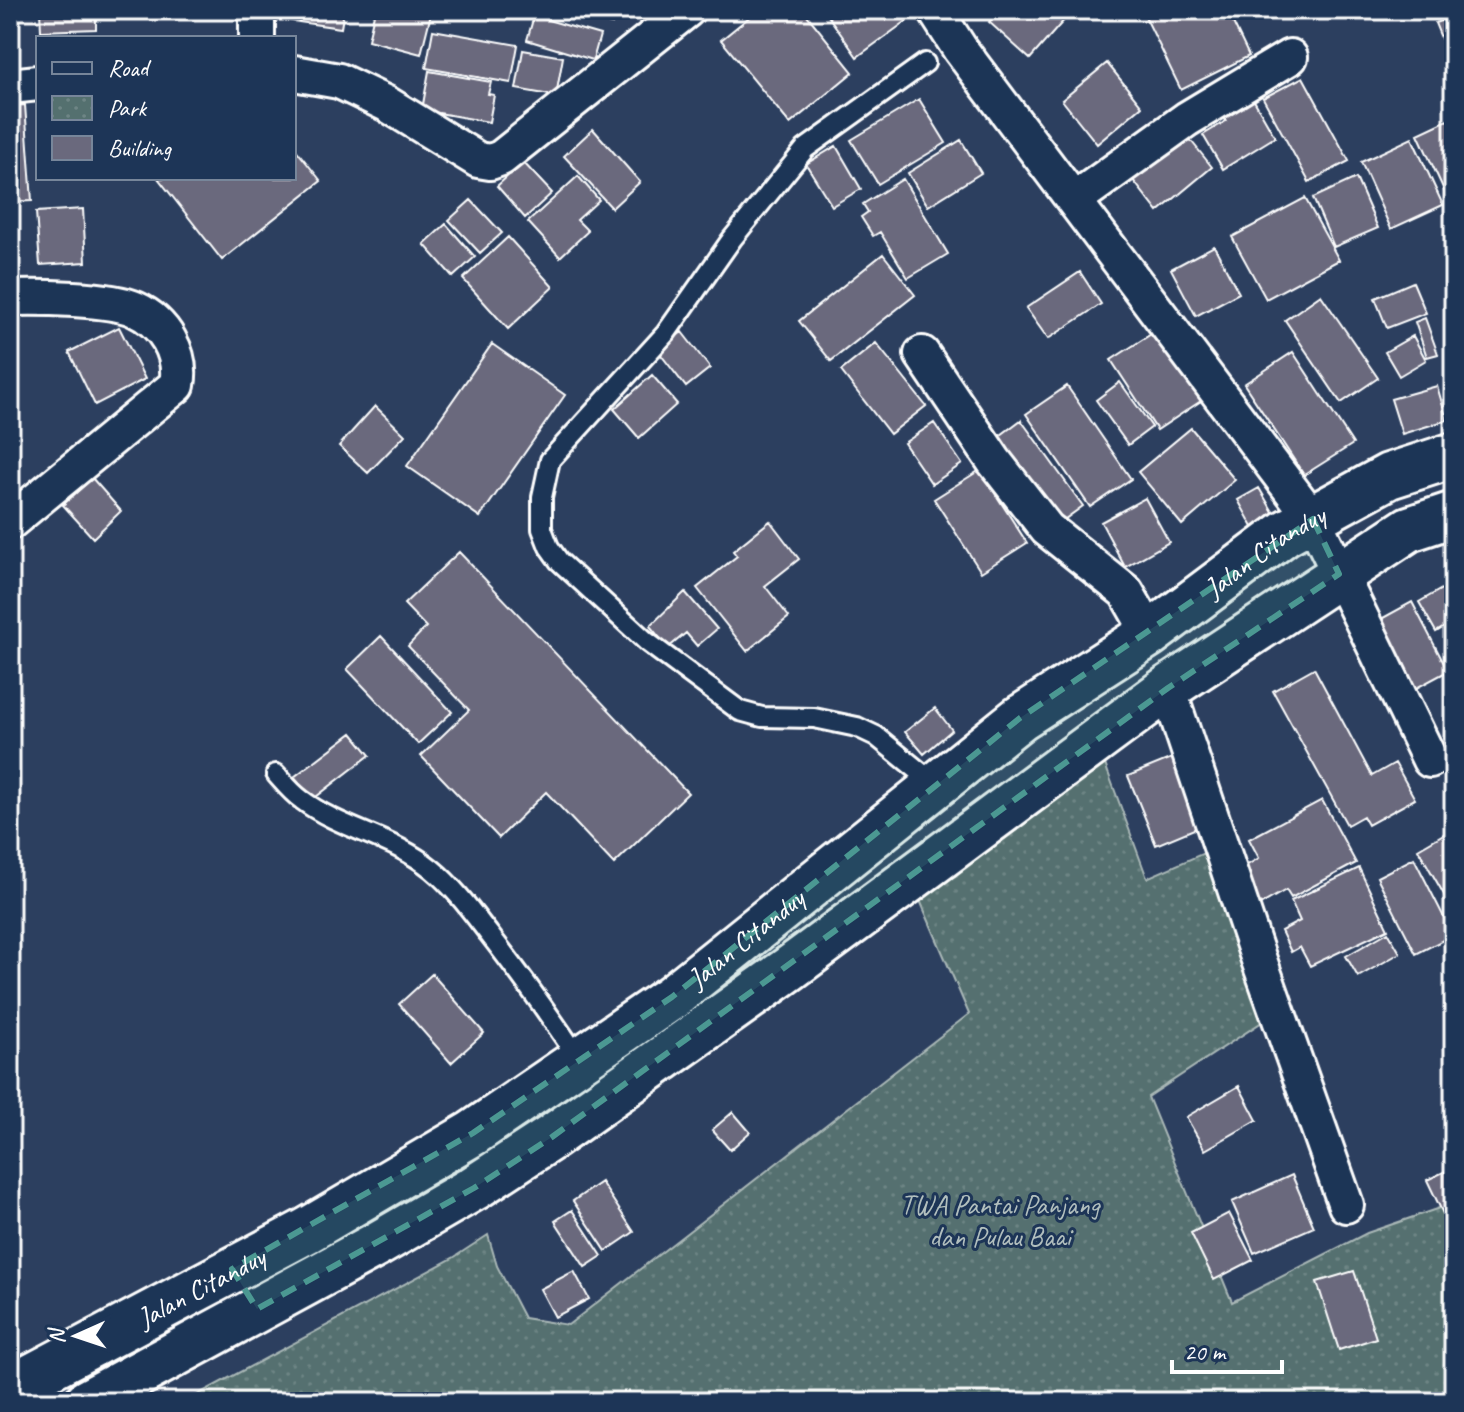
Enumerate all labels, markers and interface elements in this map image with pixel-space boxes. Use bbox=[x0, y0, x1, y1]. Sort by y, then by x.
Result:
legend bbox=[36, 36, 296, 180]
text: Road bbox=[108, 53, 152, 83]
text: Park bbox=[108, 93, 148, 123]
text: Building bbox=[108, 133, 173, 163]
street label: Jalan Citanduy bbox=[1196, 496, 1333, 607]
street label: Jalan Citanduy bbox=[679, 880, 813, 997]
park label: TWA Pantai Panjang dan Pulau Baai bbox=[901, 1187, 1101, 1254]
street label: Jalan Citanduy bbox=[129, 1238, 273, 1336]
north arrow bbox=[36, 1296, 116, 1376]
scale bar bbox=[1172, 1324, 1282, 1374]
text: N bbox=[43, 1326, 71, 1345]
text: 20 m bbox=[1184, 1337, 1227, 1367]

